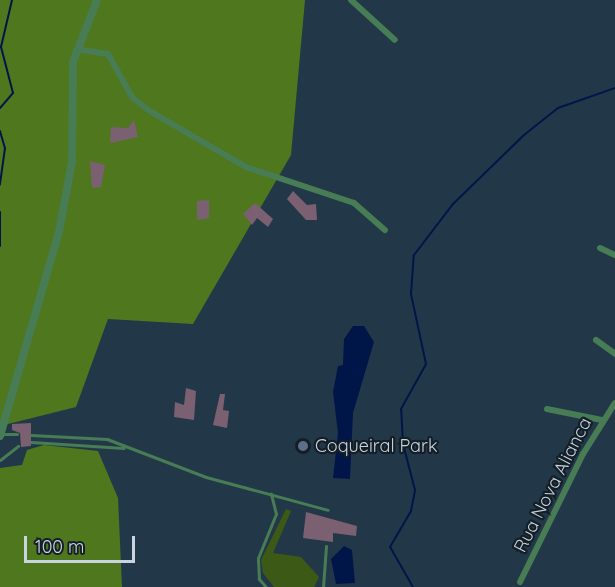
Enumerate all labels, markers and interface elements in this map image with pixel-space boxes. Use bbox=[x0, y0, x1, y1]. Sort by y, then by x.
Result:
street label: Rua Nova Alianca bbox=[510, 414, 596, 556]
place label: Coqueiral Park bbox=[315, 435, 438, 457]
marker: Coqueiral Park bbox=[296, 439, 310, 453]
scale bar bbox=[27, 524, 138, 562]
text: 100 m bbox=[35, 535, 84, 558]

